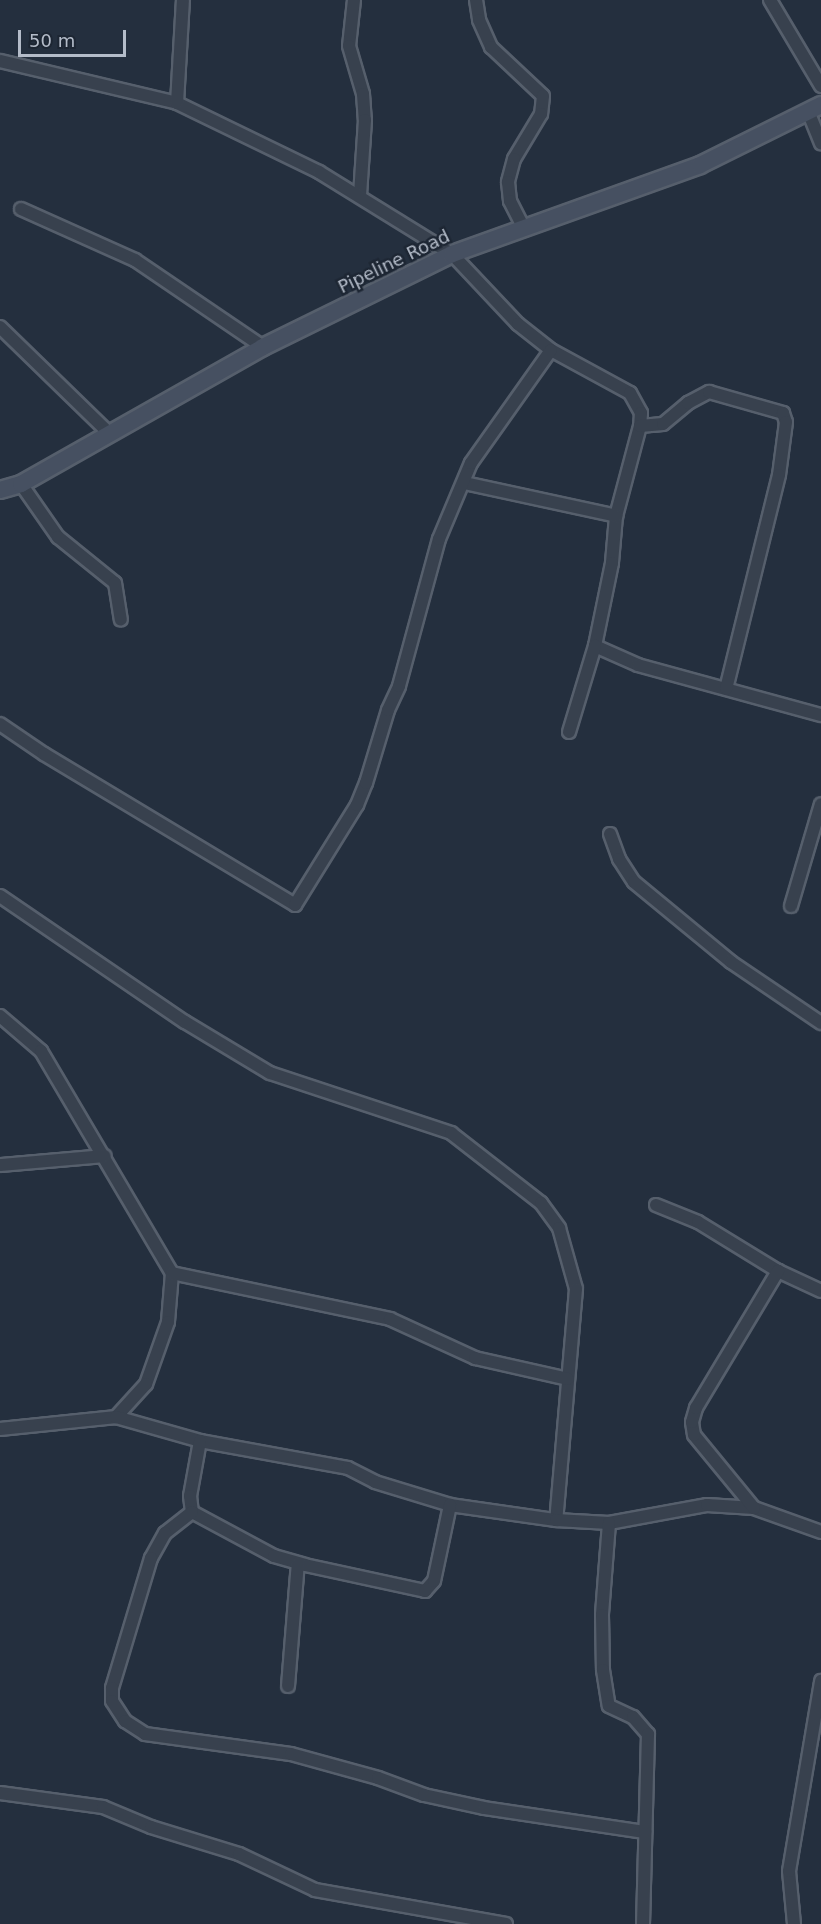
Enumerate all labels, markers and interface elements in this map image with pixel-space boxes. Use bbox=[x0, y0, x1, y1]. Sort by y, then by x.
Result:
scale bar bbox=[21, 18, 129, 56]
text: 50 m bbox=[29, 30, 75, 51]
street label: Pipeline Road bbox=[335, 226, 453, 298]

